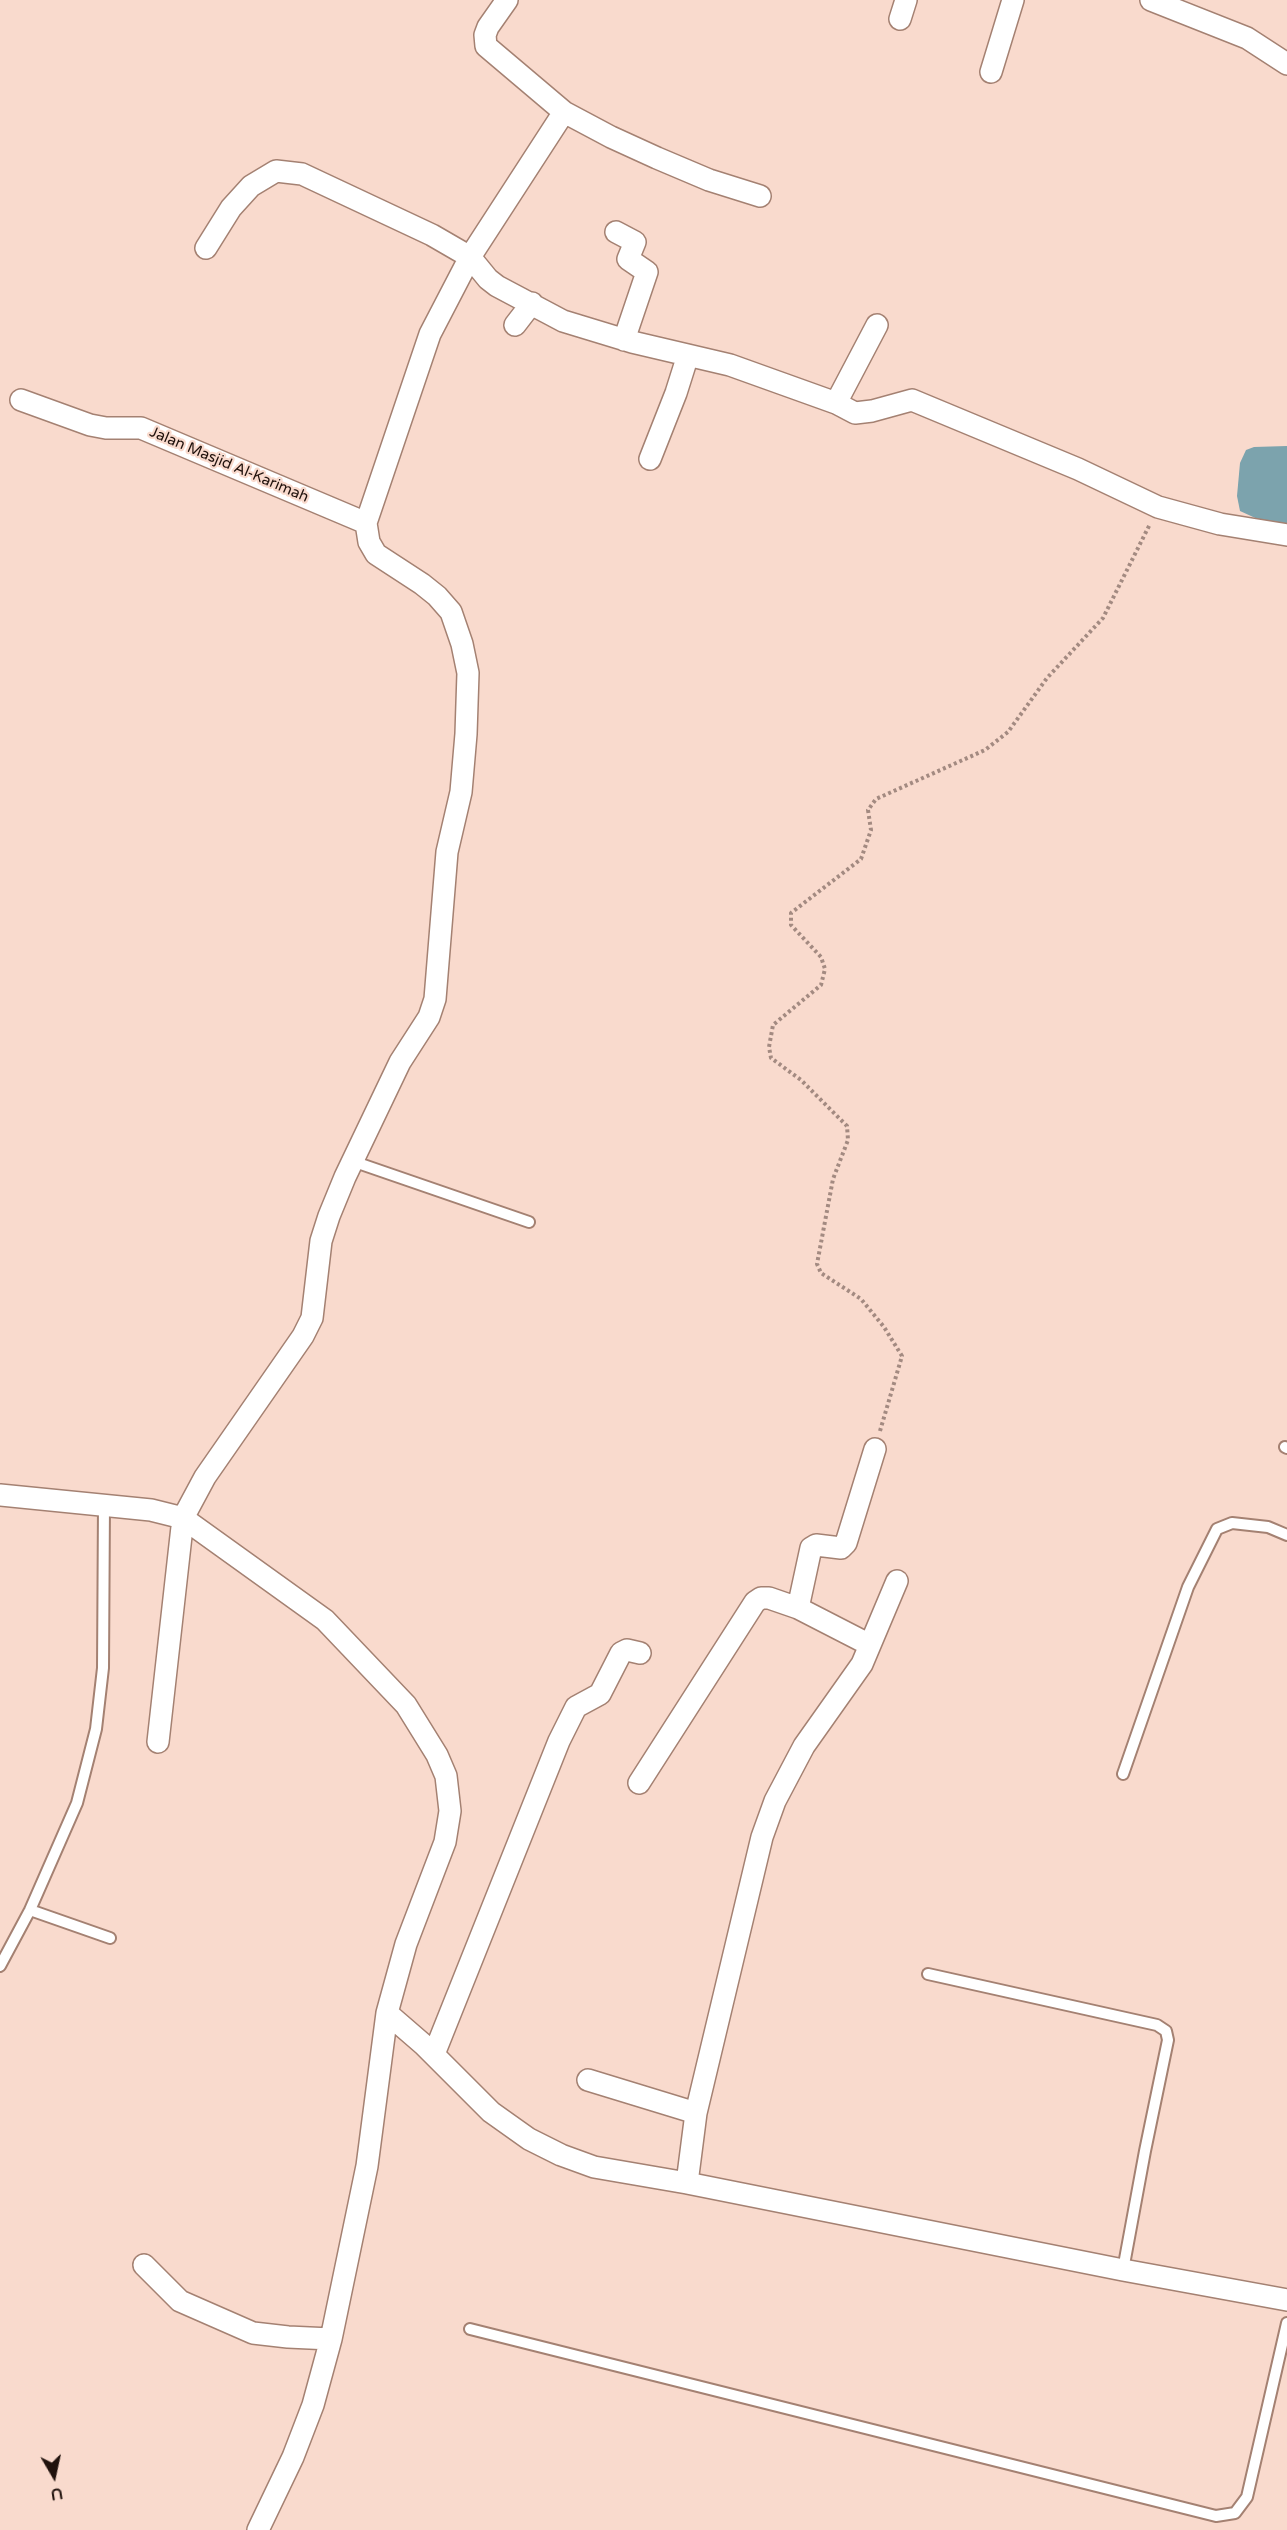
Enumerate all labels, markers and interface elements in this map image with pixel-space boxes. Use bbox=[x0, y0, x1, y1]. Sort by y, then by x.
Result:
street label: Jalan Masjid Al-Karimah bbox=[147, 423, 311, 507]
north arrow bbox=[24, 2446, 84, 2506]
text: U bbox=[49, 2483, 64, 2505]

